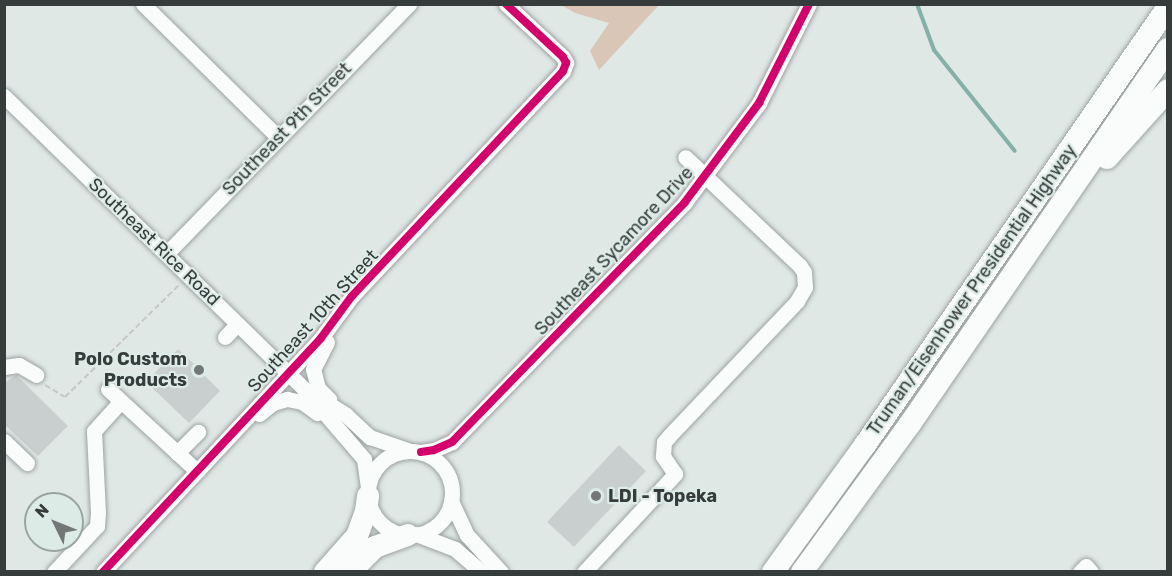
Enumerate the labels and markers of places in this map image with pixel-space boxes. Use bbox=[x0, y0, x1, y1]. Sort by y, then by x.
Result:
place label: Polo Custom Products bbox=[74, 349, 187, 392]
marker: Polo Custom Products bbox=[192, 363, 206, 377]
place label: LDI - Topeka bbox=[608, 485, 717, 507]
marker: LDI - Topeka bbox=[589, 489, 603, 503]

